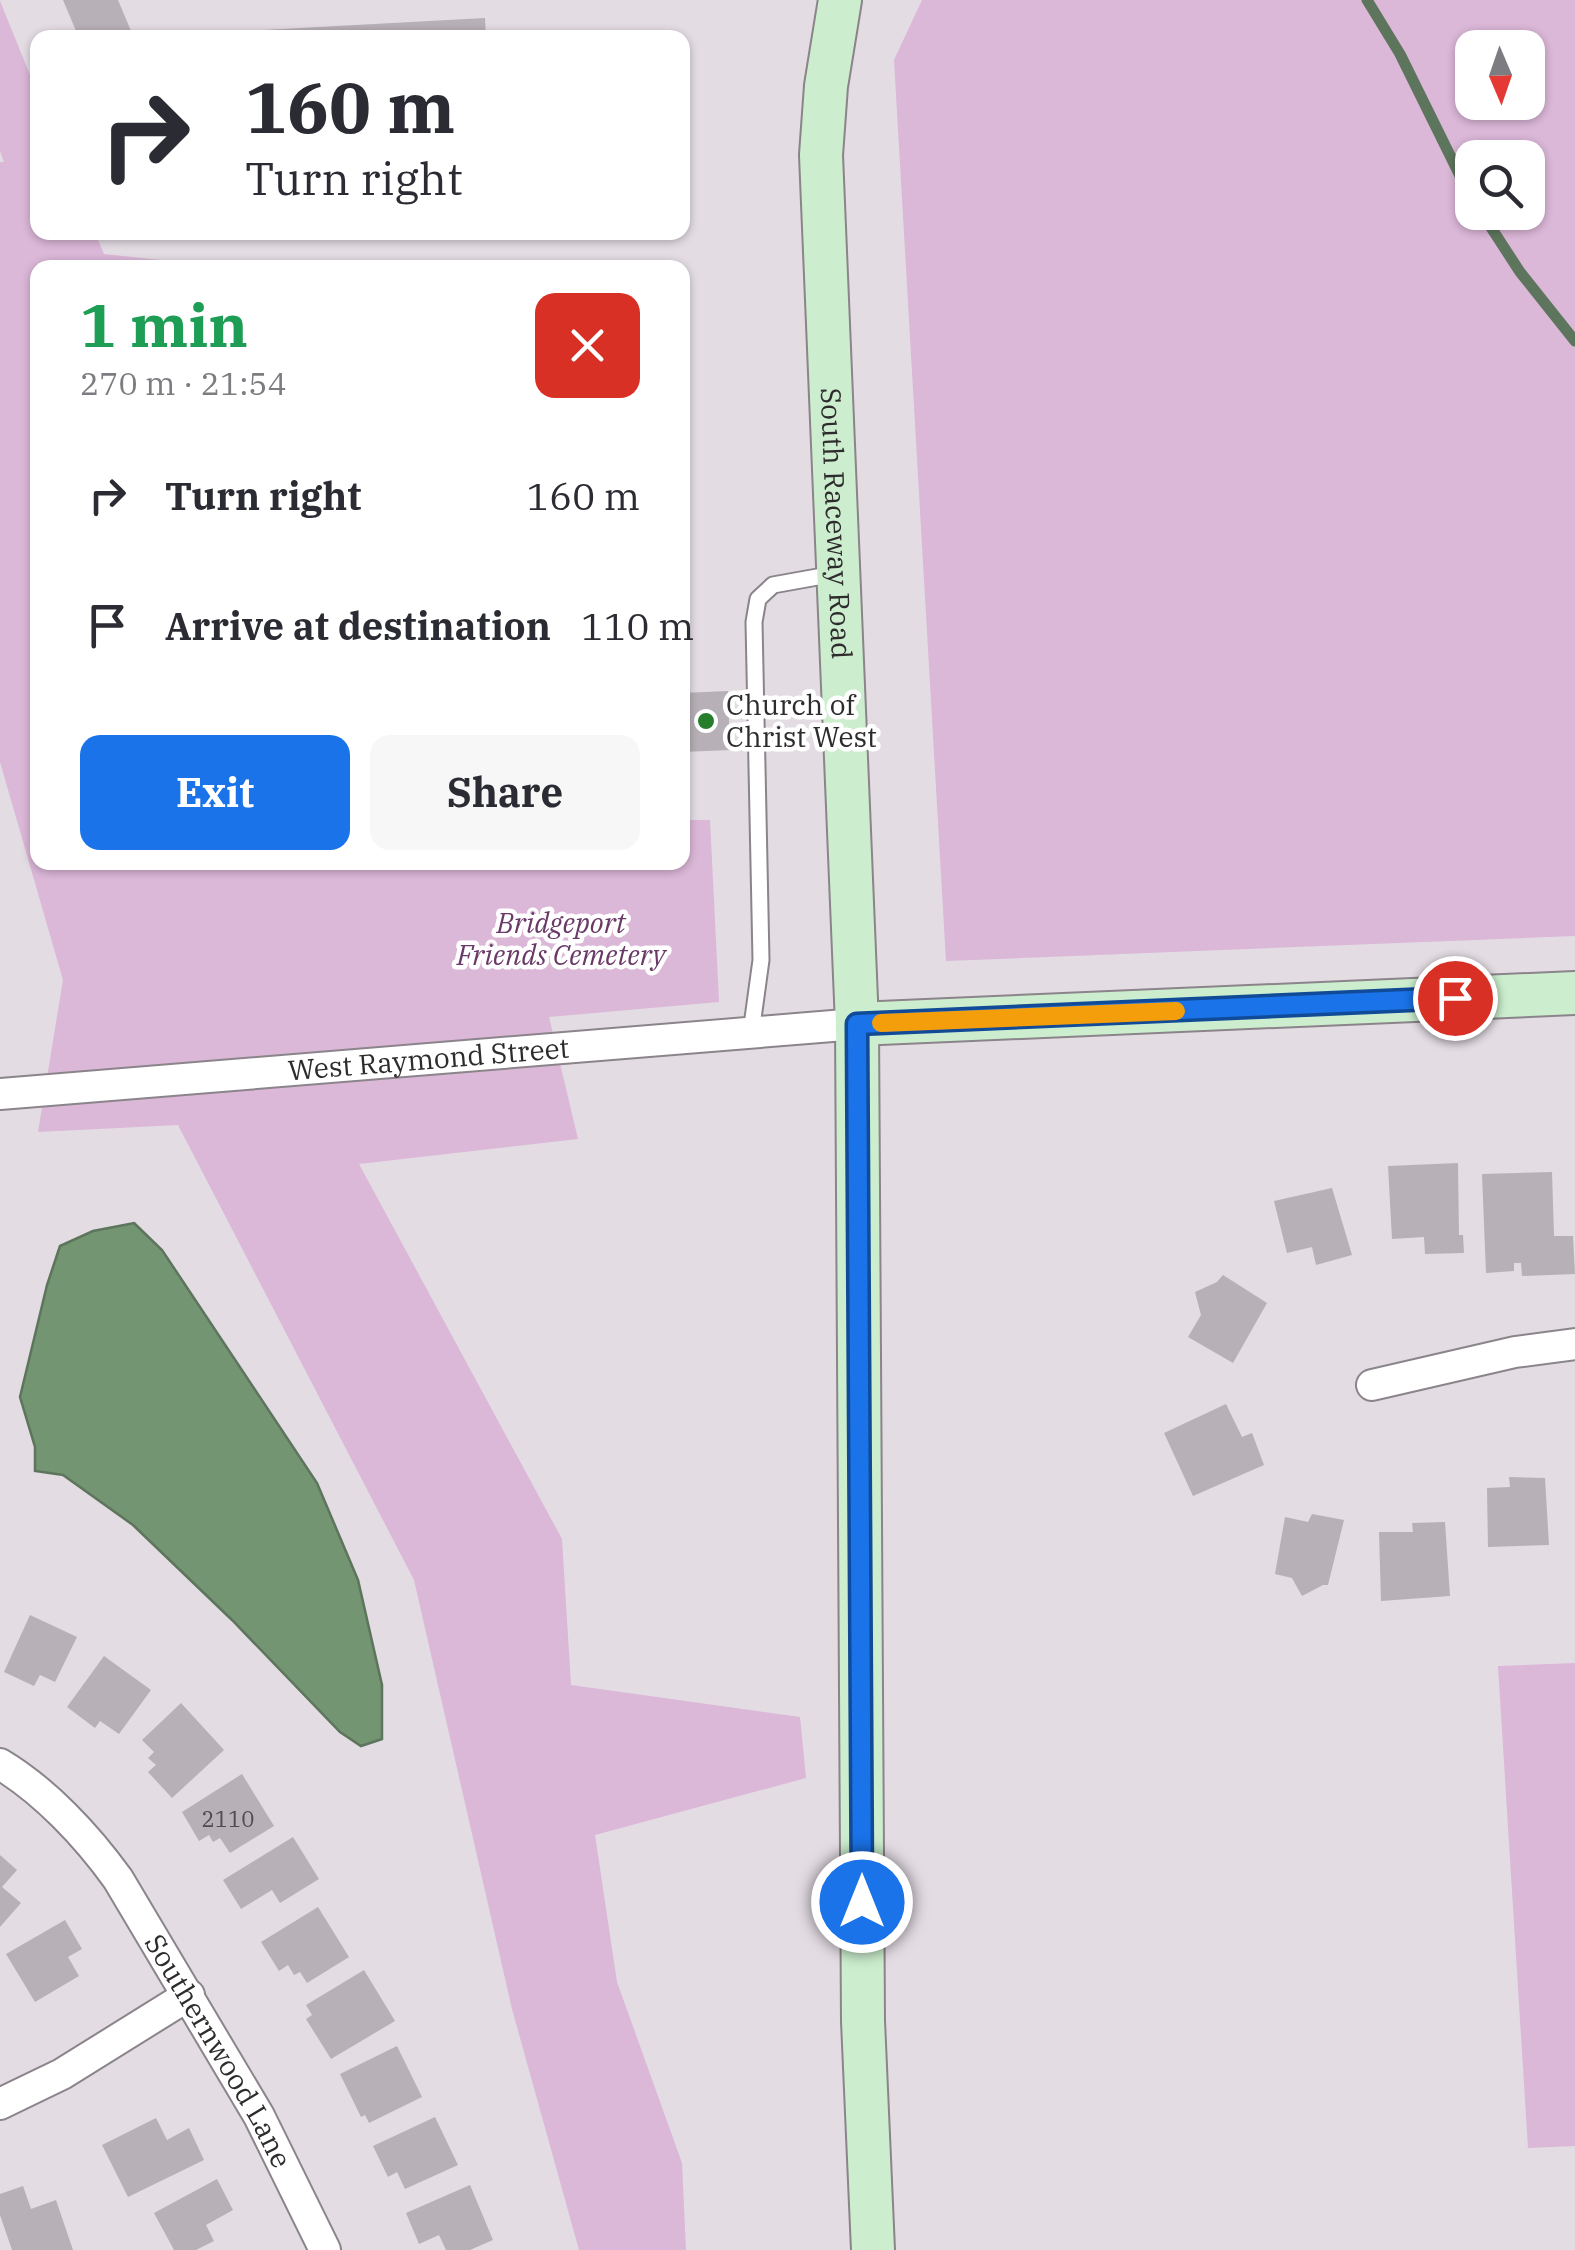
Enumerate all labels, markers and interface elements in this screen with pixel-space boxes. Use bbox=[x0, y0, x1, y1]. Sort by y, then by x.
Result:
north arrow bbox=[1455, 30, 1545, 120]
map controls bbox=[1455, 30, 1545, 230]
text: 160 m bbox=[245, 61, 455, 152]
icon: right bbox=[80, 70, 210, 200]
button: search bbox=[1455, 140, 1545, 230]
text: Turn right bbox=[245, 149, 463, 207]
text: 1 min bbox=[80, 285, 248, 364]
button: close bbox=[535, 293, 640, 398]
text: 270 m · 21:54 bbox=[80, 362, 287, 404]
street label: South Raceway Road bbox=[813, 387, 861, 660]
icon: right bbox=[80, 468, 135, 523]
text: Turn right bbox=[165, 471, 361, 520]
text: 160 m bbox=[527, 471, 640, 520]
icon: arrive bbox=[80, 598, 135, 653]
text: Arrive at destination bbox=[165, 601, 551, 650]
text: 110 m bbox=[581, 601, 694, 650]
place label: Church of Christ West bbox=[726, 686, 877, 755]
marker: Church of Christ West bbox=[695, 710, 717, 732]
button: Exit bbox=[80, 735, 350, 850]
button: Share bbox=[370, 735, 640, 850]
park label: Bridgeport Friends Cemetery bbox=[456, 904, 668, 973]
pin bbox=[1413, 956, 1498, 1041]
icon: arrive bbox=[1428, 971, 1483, 1026]
street label: West Raymond Street bbox=[286, 1029, 571, 1088]
house number: 2110 bbox=[202, 1804, 254, 1833]
position arrow bbox=[810, 1850, 914, 1954]
street label: Southernwood Lane bbox=[137, 1927, 301, 2174]

